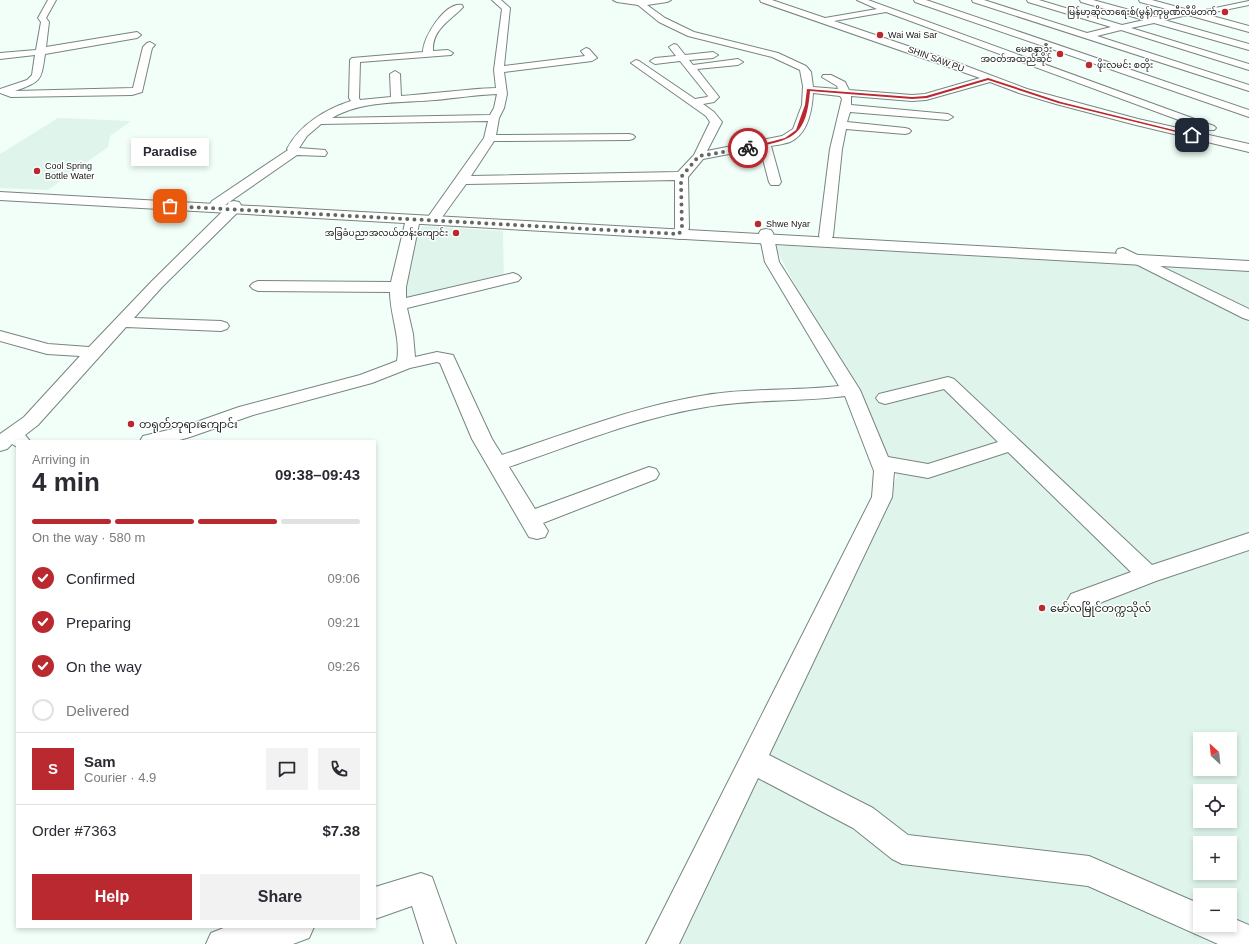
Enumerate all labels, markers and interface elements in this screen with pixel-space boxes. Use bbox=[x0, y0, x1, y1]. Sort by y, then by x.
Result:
place label: မြန်မာ့ဆိုလာရေးစ်(မွန်)ကုမ္ပဏီလီမိတက် bbox=[1067, 5, 1217, 19]
marker: မြန်မာ့ဆိုလာရေးစ်(မွန်)ကုမ္ပဏီလီမိတက် bbox=[1220, 7, 1230, 17]
marker: Wai Wai Sar bbox=[875, 30, 885, 40]
place label: Wai Wai Sar bbox=[888, 30, 937, 40]
place label: မေစန္ဒာဦး အဝတ်အထည်ဆိုင် bbox=[980, 43, 1052, 66]
street label: SHIN SAW PU bbox=[906, 44, 966, 74]
marker: မေစန္ဒာဦး အဝတ်အထည်ဆိုင် bbox=[1055, 49, 1065, 59]
place label: ဖိုးလမင်း စတိုး bbox=[1097, 58, 1153, 72]
marker: ဖိုးလမင်း စတိုး bbox=[1084, 60, 1094, 70]
pin bbox=[1175, 118, 1209, 152]
icon: home bbox=[1181, 124, 1203, 146]
courier bbox=[728, 128, 768, 168]
icon: bike bbox=[737, 137, 759, 159]
callout: Paradise bbox=[131, 138, 209, 166]
text: Paradise bbox=[143, 144, 197, 159]
place label: Cool Spring Bottle Water bbox=[45, 161, 94, 181]
marker: Cool Spring Bottle Water bbox=[32, 166, 42, 176]
pin bbox=[153, 189, 187, 223]
icon: bag bbox=[159, 195, 181, 217]
marker: Shwe Nyar bbox=[753, 219, 763, 229]
place label: Shwe Nyar bbox=[766, 219, 810, 229]
place label: အခြခံပညာအလယ်တန်းကျောင်း bbox=[325, 227, 448, 241]
marker: အခြခံပညာအလယ်တန်းကျောင်း bbox=[451, 228, 461, 238]
place label: တရုတ်ဘုရားကျောင်း bbox=[139, 417, 238, 433]
marker: တရုတ်ဘုရားကျောင်း bbox=[126, 419, 136, 429]
text: Arriving in bbox=[32, 452, 90, 467]
text: 09:38–09:43 bbox=[275, 466, 360, 483]
text: 4 min bbox=[32, 467, 100, 497]
text: On the way · 580 m bbox=[32, 530, 145, 545]
icon: check bbox=[32, 567, 54, 589]
text: Confirmed bbox=[66, 570, 135, 587]
text: 09:06 bbox=[327, 571, 360, 586]
place label: မော်လမြိုင်တက္ကသိုလ် bbox=[1050, 601, 1151, 617]
marker: မော်လမြိုင်တက္ကသိုလ် bbox=[1037, 603, 1047, 613]
icon: check bbox=[32, 611, 54, 633]
text: Preparing bbox=[66, 614, 131, 631]
text: 09:21 bbox=[327, 615, 360, 630]
icon: check bbox=[32, 655, 54, 677]
text: On the way bbox=[66, 658, 142, 675]
text: 09:26 bbox=[327, 659, 360, 674]
text: Delivered bbox=[66, 702, 129, 719]
north arrow bbox=[1193, 732, 1237, 776]
map controls bbox=[1193, 732, 1237, 932]
button: chat bbox=[266, 748, 308, 790]
button: phone bbox=[318, 748, 360, 790]
text: Sam bbox=[84, 753, 116, 770]
text: S bbox=[48, 760, 58, 777]
text: Courier · 4.9 bbox=[84, 770, 156, 785]
button: locate bbox=[1193, 784, 1237, 828]
text: Order #7363 bbox=[32, 822, 116, 839]
text: $7.38 bbox=[322, 822, 360, 839]
button: + bbox=[1193, 836, 1237, 880]
button: Help bbox=[32, 874, 192, 920]
button: Share bbox=[200, 874, 360, 920]
button: − bbox=[1193, 888, 1237, 932]

